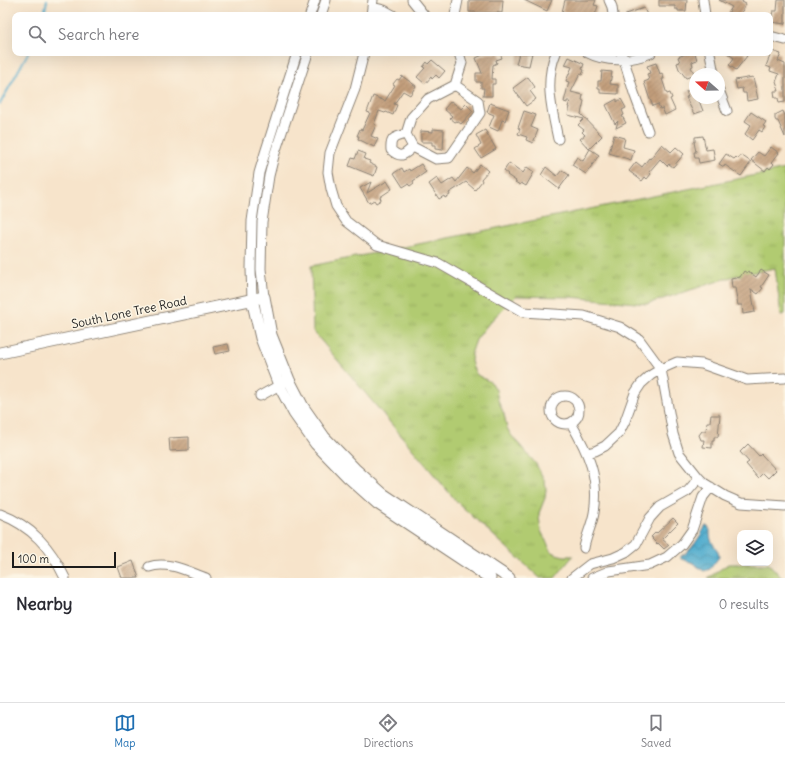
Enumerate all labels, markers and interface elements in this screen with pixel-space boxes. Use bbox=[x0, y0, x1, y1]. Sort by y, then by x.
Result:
search box bbox=[12, 12, 773, 56]
icon: search bbox=[26, 23, 48, 45]
text: Search here bbox=[58, 25, 139, 44]
north arrow bbox=[689, 68, 725, 104]
street label: South Lone Tree Road bbox=[70, 292, 188, 332]
map controls bbox=[737, 530, 773, 566]
button: layers bbox=[737, 530, 773, 566]
scale bar bbox=[12, 550, 116, 569]
text: 100 m bbox=[18, 552, 49, 566]
text: Nearby bbox=[16, 593, 72, 615]
text: 0 results bbox=[719, 596, 769, 613]
tab: Map bbox=[114, 712, 136, 750]
tab: Directions bbox=[364, 712, 413, 750]
tab: Saved bbox=[641, 712, 671, 750]

